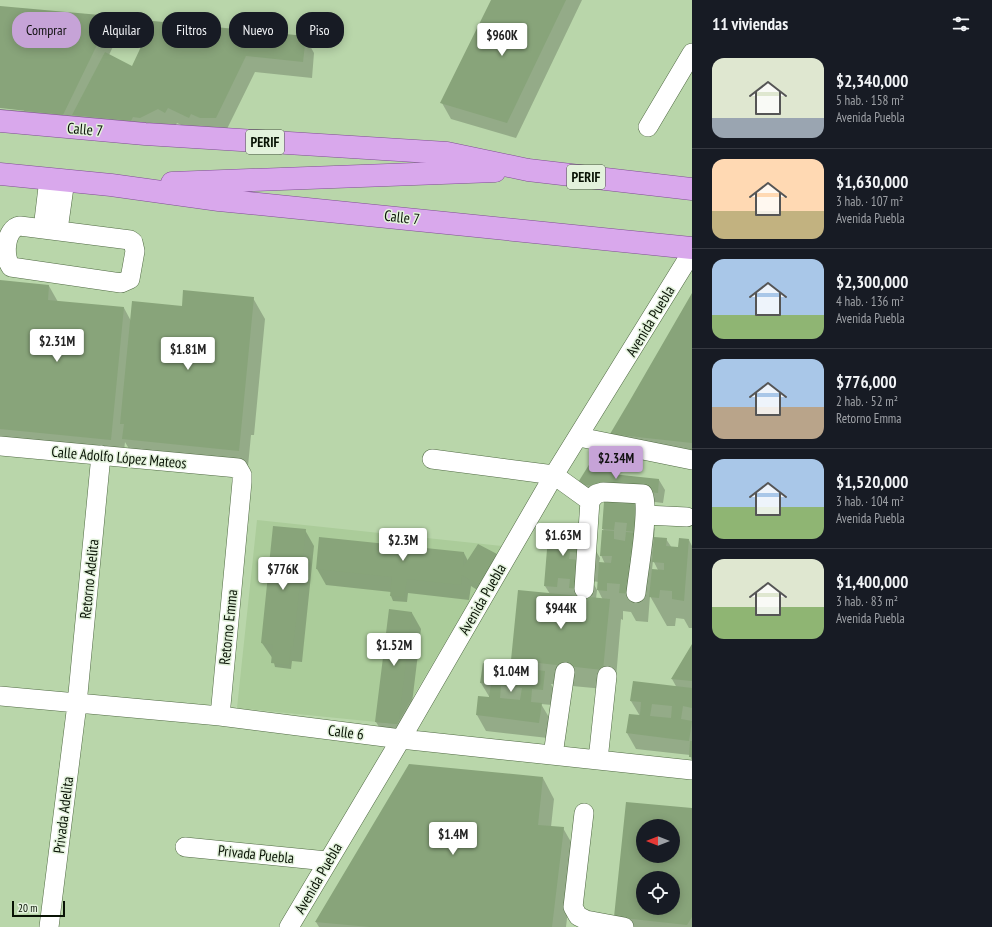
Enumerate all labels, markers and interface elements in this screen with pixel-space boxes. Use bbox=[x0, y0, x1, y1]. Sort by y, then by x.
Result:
chip: Comprar bbox=[12, 12, 81, 48]
chip: Alquilar bbox=[89, 12, 154, 48]
chip: Filtros bbox=[162, 12, 221, 48]
chip: Nuevo bbox=[229, 12, 288, 48]
chip: Piso bbox=[296, 12, 344, 48]
text: 11 viviendas bbox=[712, 13, 788, 35]
icon: filters bbox=[950, 13, 972, 35]
pin: $960K bbox=[474, 23, 530, 57]
text: $960K bbox=[486, 27, 518, 44]
text: $2,340,000 bbox=[836, 70, 908, 92]
icon: home bbox=[744, 74, 792, 122]
text: 5 hab. · 158 m² bbox=[836, 92, 904, 109]
text: Avenida Puebla bbox=[836, 109, 905, 126]
street label: Calle 7 bbox=[66, 118, 104, 140]
road number: PERIF bbox=[246, 130, 284, 154]
road number: PERIF bbox=[567, 165, 605, 189]
text: $1,630,000 bbox=[836, 171, 908, 193]
icon: home bbox=[744, 175, 792, 223]
text: 3 hab. · 107 m² bbox=[836, 193, 903, 210]
street label: Calle 7 bbox=[383, 206, 421, 228]
text: Avenida Puebla bbox=[836, 210, 905, 227]
text: $2,300,000 bbox=[836, 271, 908, 293]
icon: home bbox=[744, 275, 792, 323]
street label: Avenida Puebla bbox=[621, 282, 679, 360]
text: 4 hab. · 136 m² bbox=[836, 293, 904, 310]
text: Avenida Puebla bbox=[836, 310, 905, 327]
pin: $2.31M bbox=[24, 329, 90, 363]
text: $2.31M bbox=[39, 333, 75, 350]
pin: $1.81M bbox=[155, 337, 221, 371]
text: $1.81M bbox=[170, 341, 206, 358]
text: $776,000 bbox=[836, 371, 897, 393]
icon: home bbox=[744, 375, 792, 423]
text: 2 hab. · 52 m² bbox=[836, 393, 898, 410]
text: Retorno Emma bbox=[836, 410, 902, 427]
street label: Calle Adolfo López Mateos bbox=[51, 442, 187, 472]
pin: $2.34M bbox=[583, 446, 649, 480]
text: $2.34M bbox=[598, 450, 634, 467]
text: $1,520,000 bbox=[836, 471, 908, 493]
icon: home bbox=[744, 475, 792, 523]
text: 3 hab. · 104 m² bbox=[836, 493, 904, 510]
text: Avenida Puebla bbox=[836, 510, 905, 527]
pin: $1.63M bbox=[530, 523, 596, 557]
text: $1.63M bbox=[545, 527, 581, 544]
pin: $2.3M bbox=[375, 528, 431, 562]
text: $2.3M bbox=[388, 532, 418, 549]
street label: Retorno Adelita bbox=[75, 538, 103, 620]
pin: $776K bbox=[255, 557, 311, 591]
street label: Avenida Puebla bbox=[454, 560, 510, 638]
text: $776K bbox=[267, 561, 299, 578]
text: $1,400,000 bbox=[836, 571, 908, 593]
icon: home bbox=[744, 575, 792, 623]
street label: Retorno Emma bbox=[215, 588, 241, 666]
text: 3 hab. · 83 m² bbox=[836, 593, 898, 610]
pin: $944K bbox=[533, 596, 589, 630]
text: $944K bbox=[545, 600, 577, 617]
text: Avenida Puebla bbox=[836, 610, 905, 627]
pin: $1.52M bbox=[361, 633, 427, 667]
text: $1.52M bbox=[376, 637, 412, 654]
pin: $1.04M bbox=[478, 659, 544, 693]
text: $1.04M bbox=[493, 663, 529, 680]
street label: Calle 6 bbox=[327, 720, 365, 744]
street label: Privada Adelita bbox=[49, 775, 77, 855]
north arrow bbox=[636, 819, 680, 863]
map controls bbox=[636, 819, 680, 915]
pin: $1.4M bbox=[425, 822, 481, 856]
text: $1.4M bbox=[438, 826, 468, 843]
street label: Avenida Puebla bbox=[290, 839, 346, 917]
street label: Privada Puebla bbox=[217, 841, 295, 867]
button: locate bbox=[636, 871, 680, 915]
scale bar bbox=[12, 899, 65, 918]
text: 20 m bbox=[18, 901, 37, 915]

